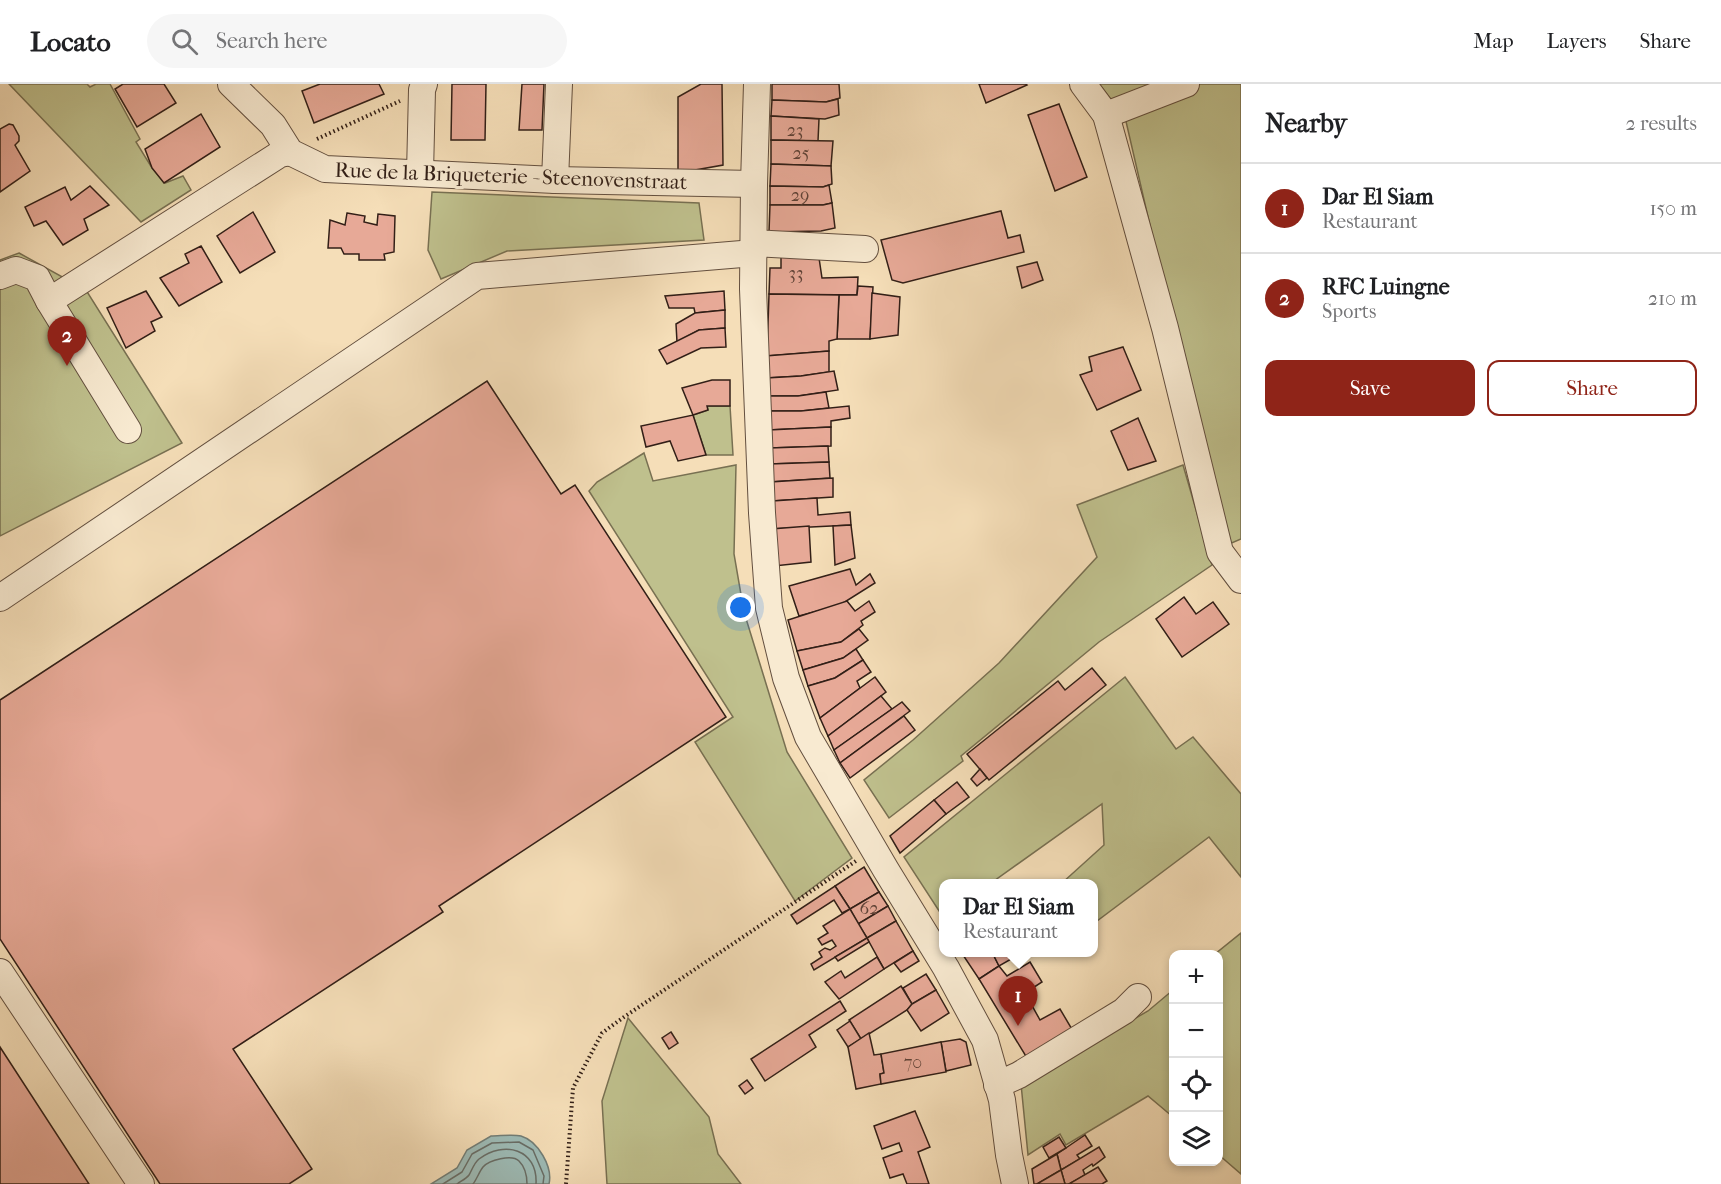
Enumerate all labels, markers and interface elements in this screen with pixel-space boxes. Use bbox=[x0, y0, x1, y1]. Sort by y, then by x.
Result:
search box bbox=[147, 14, 567, 68]
text: Locato bbox=[30, 25, 111, 58]
icon: search bbox=[168, 25, 201, 58]
text: Search here bbox=[216, 28, 327, 54]
text: Map bbox=[1473, 29, 1514, 53]
text: Layers bbox=[1547, 29, 1606, 53]
text: Share bbox=[1639, 29, 1691, 53]
text: Nearby bbox=[1265, 108, 1347, 139]
text: 2 results bbox=[1626, 112, 1697, 135]
house number: 23 bbox=[787, 120, 803, 141]
house number: 25 bbox=[792, 143, 810, 164]
street label: Rue de la Briqueterie - Steenovenstraat bbox=[334, 158, 688, 194]
text: Dar El Siam bbox=[1322, 184, 1434, 210]
house number: 29 bbox=[791, 185, 809, 206]
text: 1 bbox=[1281, 197, 1288, 220]
text: 150 m bbox=[1649, 197, 1697, 220]
text: Restaurant bbox=[1322, 210, 1418, 233]
house number: 33 bbox=[789, 263, 803, 284]
text: RFC Luingne bbox=[1322, 274, 1450, 300]
text: 2 bbox=[1279, 287, 1290, 310]
text: 210 m bbox=[1648, 287, 1697, 310]
text: Sports bbox=[1322, 300, 1376, 323]
pin: 2 bbox=[48, 316, 86, 366]
button: Save bbox=[1265, 360, 1475, 416]
button: Share bbox=[1487, 360, 1697, 416]
your location bbox=[726, 593, 755, 622]
popup bbox=[939, 879, 1098, 957]
text: Dar El Siam bbox=[963, 894, 1074, 920]
house number: 62 bbox=[859, 898, 879, 919]
text: Restaurant bbox=[963, 920, 1058, 943]
map controls bbox=[1169, 950, 1223, 1166]
button: + bbox=[1169, 950, 1223, 1004]
pin: 1 bbox=[998, 976, 1038, 1026]
button: − bbox=[1169, 1004, 1223, 1058]
house number: 70 bbox=[904, 1052, 922, 1073]
button: locate bbox=[1169, 1058, 1223, 1112]
button: layers bbox=[1169, 1112, 1223, 1166]

